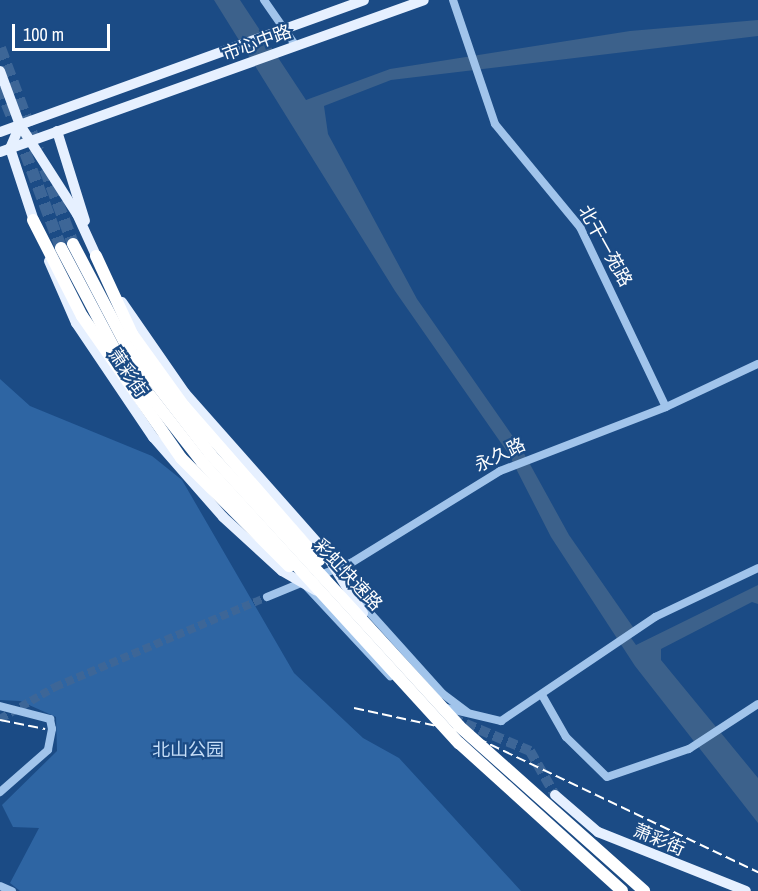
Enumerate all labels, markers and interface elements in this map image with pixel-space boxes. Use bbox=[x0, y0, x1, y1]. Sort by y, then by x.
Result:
scale bar bbox=[15, 12, 112, 50]
street label: 市心中路 bbox=[219, 21, 295, 65]
text: 100 m bbox=[23, 22, 64, 47]
street label: 北干一苑路 bbox=[574, 201, 636, 291]
street label: 萧彩街 bbox=[104, 345, 152, 401]
street label: 永久路 bbox=[471, 433, 529, 477]
street label: 彩虹快速路 bbox=[309, 535, 387, 615]
park label: 北山公园 bbox=[152, 739, 224, 761]
street label: 萧彩街 bbox=[630, 820, 688, 860]

